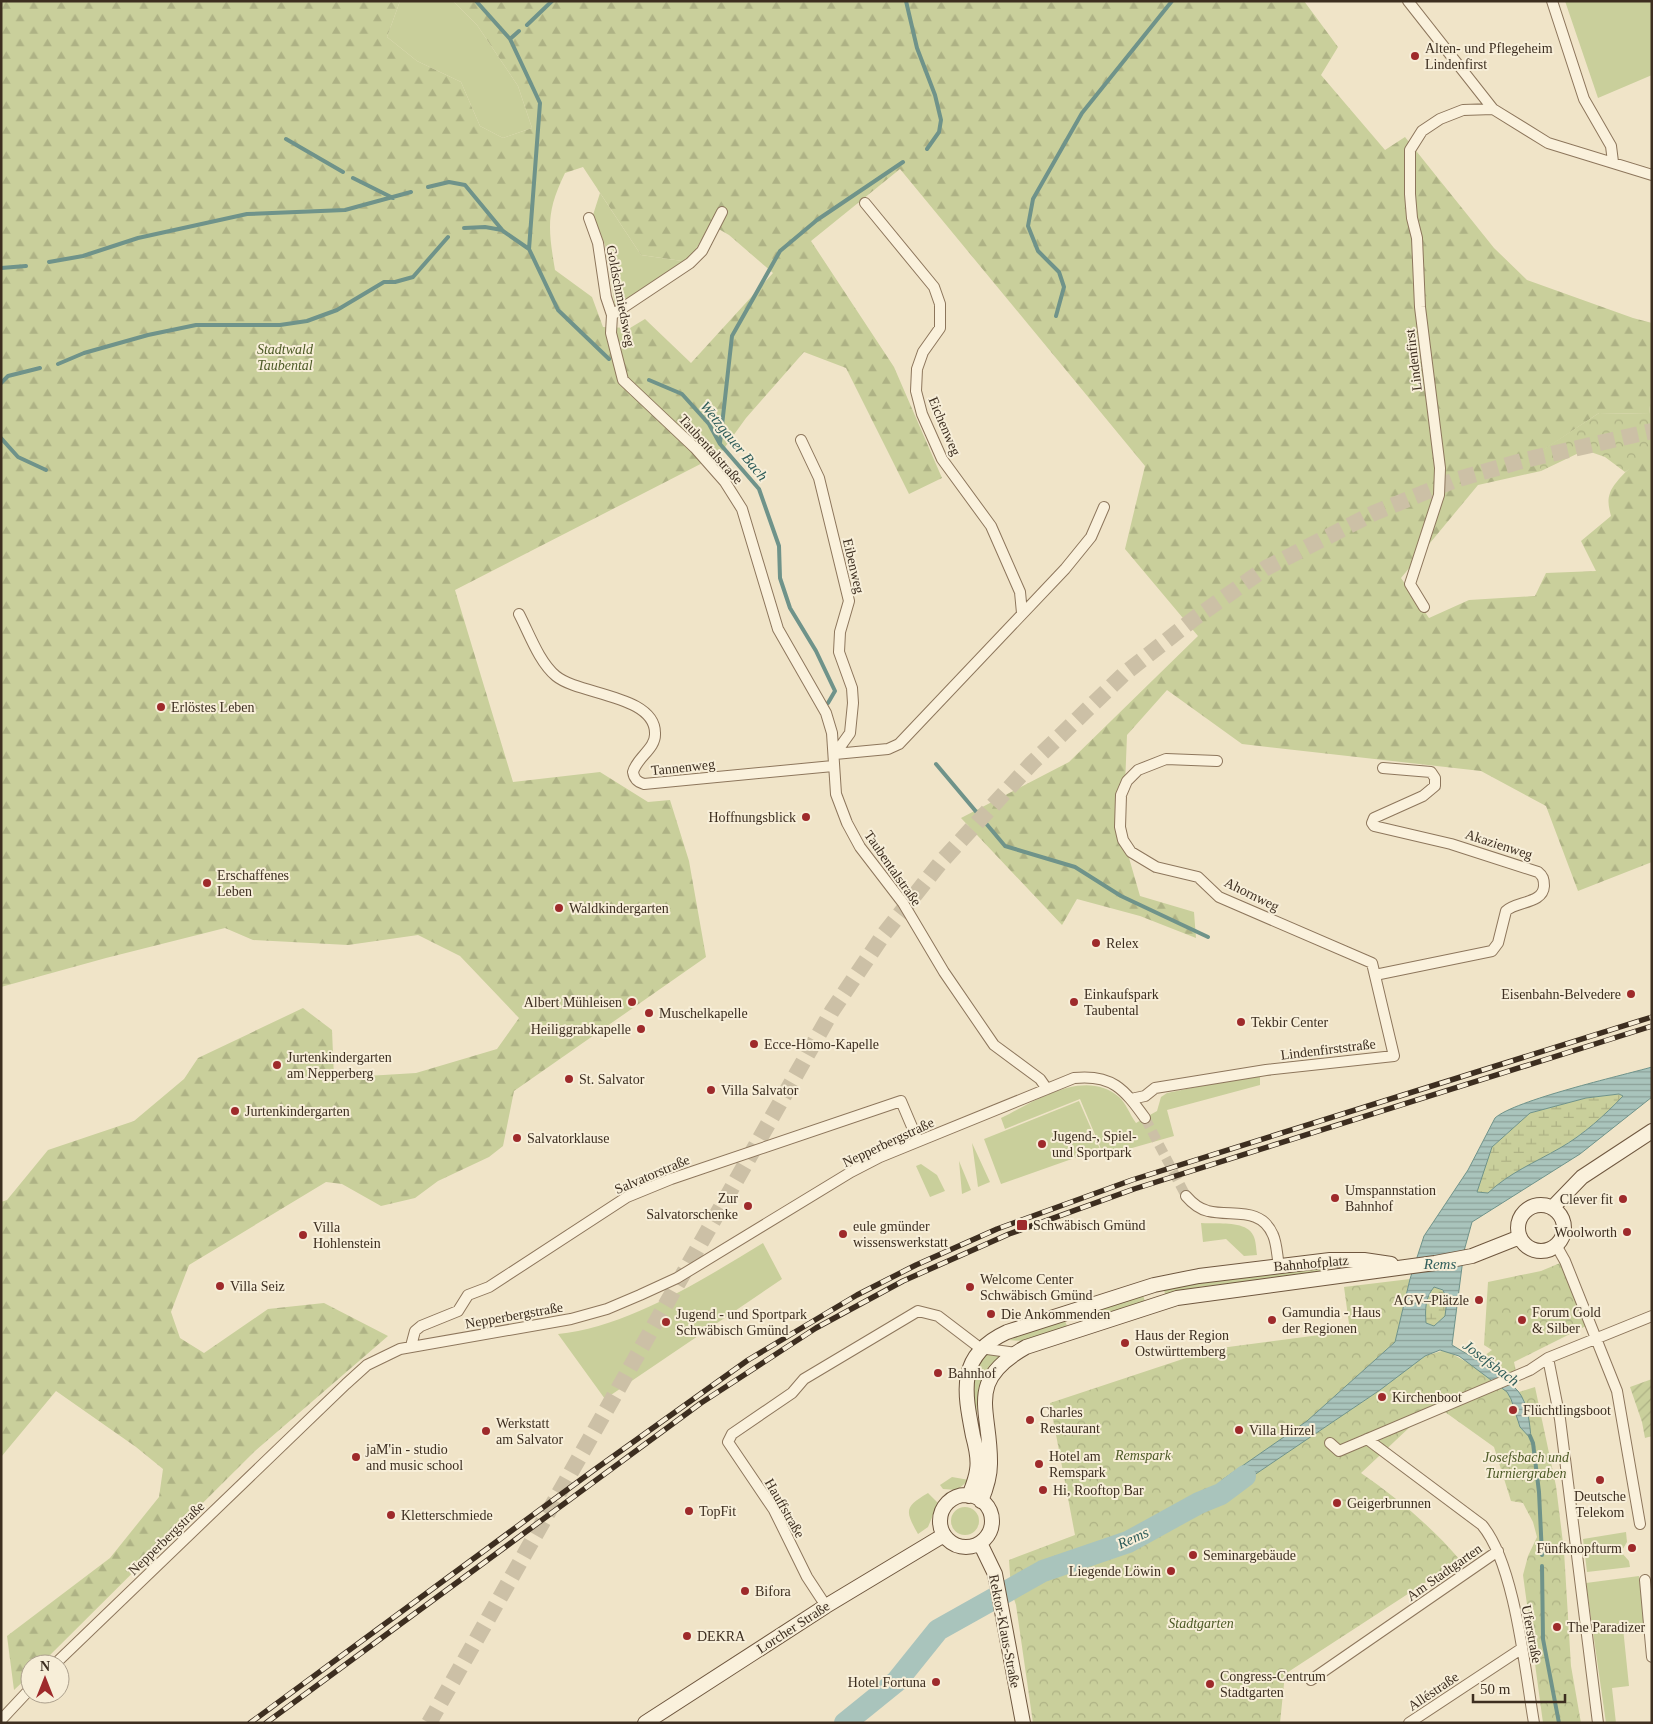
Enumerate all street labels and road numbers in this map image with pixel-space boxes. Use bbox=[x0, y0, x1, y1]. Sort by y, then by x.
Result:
street label: Goldschmiedsweg bbox=[603, 244, 638, 348]
street label: Lindenfirst bbox=[1402, 328, 1425, 392]
street label: Eichenweg bbox=[925, 395, 964, 458]
street label: Taubentalstraße bbox=[675, 411, 746, 487]
street label: Eibenweg bbox=[840, 537, 867, 595]
street label: Tannenweg bbox=[650, 757, 716, 778]
street label: Akazienweg bbox=[1463, 827, 1534, 862]
street label: Taubentalstraße bbox=[861, 828, 924, 909]
street label: Ahornweg bbox=[1222, 875, 1282, 914]
street label: Lindenfirststraße bbox=[1280, 1036, 1376, 1063]
street label: Nepperbergstraße bbox=[840, 1115, 936, 1170]
street label: Salvatorstraße bbox=[612, 1152, 692, 1197]
street label: Bahnhofplatz bbox=[1273, 1253, 1349, 1274]
street label: Nepperbergstraße bbox=[464, 1299, 564, 1331]
street label: Hauffstraße bbox=[762, 1476, 808, 1541]
street label: Nepperbergstraße bbox=[125, 1498, 207, 1578]
street label: Am Stadtgarten bbox=[1404, 1541, 1485, 1604]
street label: Rektor-Klaus-Straße bbox=[986, 1573, 1023, 1689]
street label: Lorcher Straße bbox=[754, 1598, 832, 1656]
street label: Uferstraße bbox=[1519, 1604, 1545, 1665]
street label: Alléstraße bbox=[1405, 1669, 1461, 1714]

